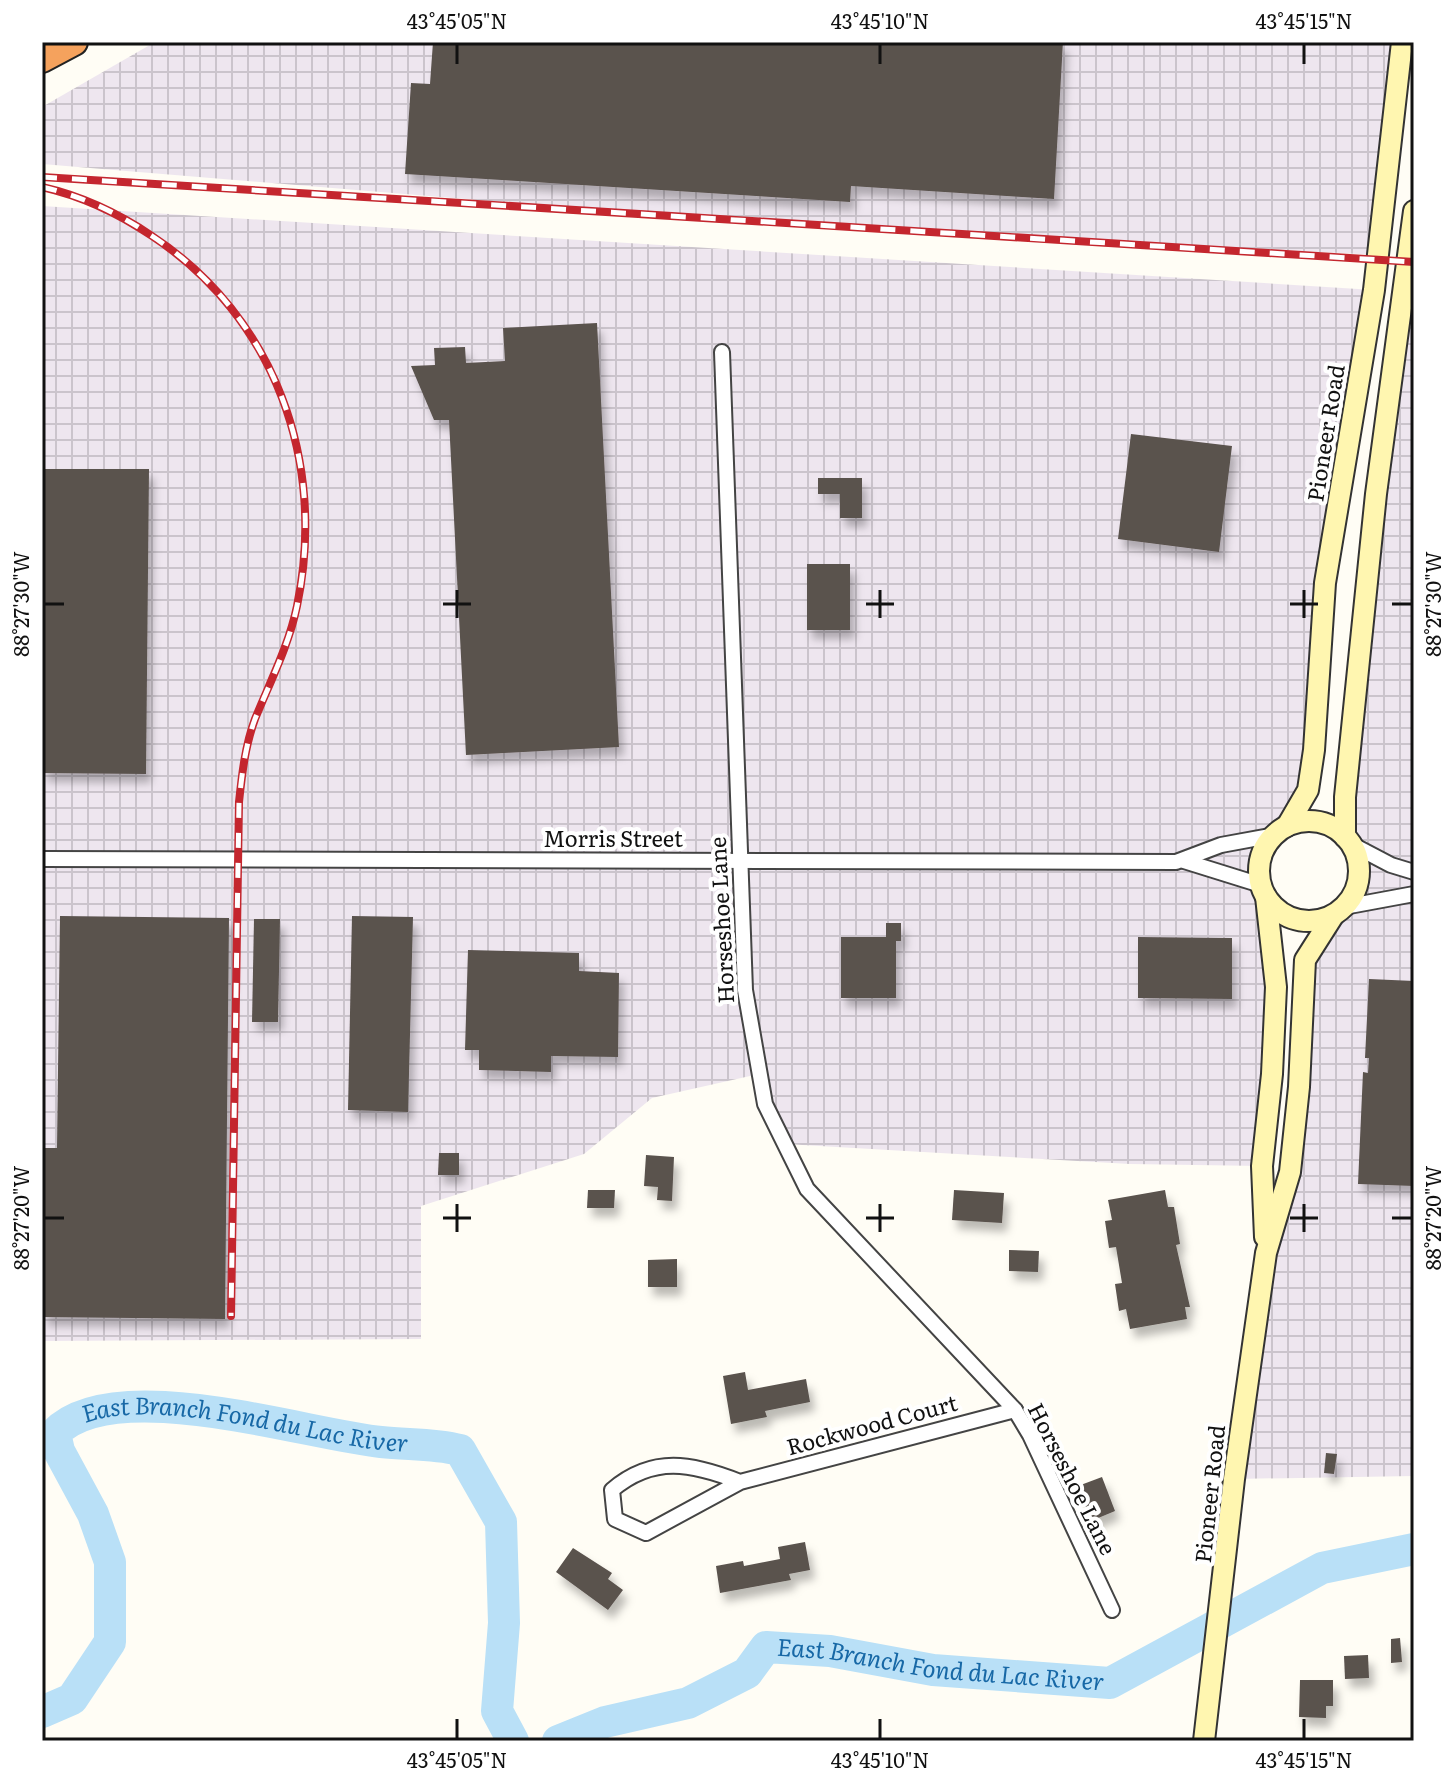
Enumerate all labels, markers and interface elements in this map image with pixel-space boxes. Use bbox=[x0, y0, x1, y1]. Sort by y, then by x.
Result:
text: 43°45'05"N bbox=[407, 5, 507, 35]
text: 43°45'10"N bbox=[831, 5, 929, 35]
text: 43°45'15"N bbox=[1255, 5, 1353, 35]
street label: Pioneer Road bbox=[1297, 362, 1352, 504]
text: 88°27'30"W bbox=[5, 551, 35, 657]
text: 88°27'30"W bbox=[1417, 551, 1447, 657]
street label: Morris Street bbox=[543, 821, 683, 854]
street label: Horseshoe Lane bbox=[700, 836, 741, 1004]
text: 88°27'20"W bbox=[5, 1166, 35, 1270]
text: 88°27'20"W bbox=[1417, 1166, 1447, 1270]
street label: Rockwood Court bbox=[782, 1385, 961, 1462]
water label: East Branch Fond du Lac River bbox=[77, 1386, 409, 1459]
street label: Horseshoe Lane bbox=[1021, 1396, 1126, 1560]
street label: Pioneer Road bbox=[1185, 1423, 1232, 1564]
water label: East Branch Fond du Lac River bbox=[776, 1628, 1106, 1698]
text: 43°45'05"N bbox=[407, 1744, 507, 1774]
text: 43°45'10"N bbox=[831, 1744, 929, 1774]
text: 43°45'15"N bbox=[1255, 1744, 1353, 1774]

